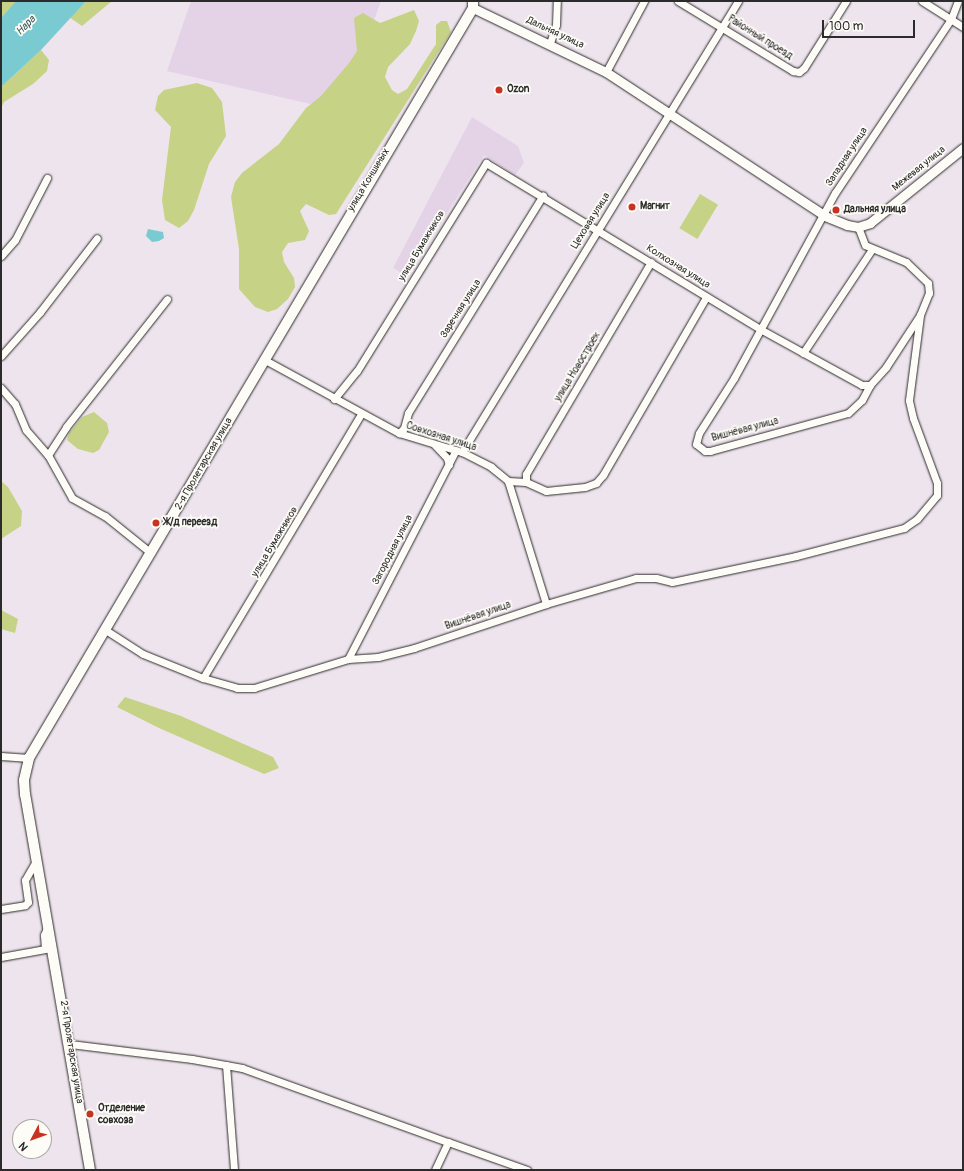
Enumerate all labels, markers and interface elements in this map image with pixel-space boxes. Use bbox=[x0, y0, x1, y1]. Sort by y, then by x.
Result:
scale bar bbox=[824, 12, 917, 38]
water label: Нара bbox=[13, 13, 39, 39]
street label: Районный проезд bbox=[725, 13, 795, 63]
street label: Дальняя улица bbox=[524, 14, 586, 52]
text: 100 m bbox=[829, 19, 863, 34]
place label: Ozon bbox=[507, 84, 529, 96]
marker: Ozon bbox=[494, 85, 504, 95]
street label: Западная улица bbox=[824, 125, 870, 189]
street label: Межевая улица bbox=[890, 144, 948, 194]
street label: улица Коншиных bbox=[346, 146, 392, 214]
street label: Цеховая улица bbox=[569, 191, 613, 251]
place label: Магнит bbox=[640, 201, 670, 213]
marker: Магнит bbox=[627, 202, 637, 212]
place label: Дальняя улица bbox=[844, 204, 906, 216]
marker: Дальняя улица bbox=[831, 205, 841, 215]
street label: улица Бумажников bbox=[396, 209, 448, 283]
street label: Колхозная улица bbox=[644, 243, 712, 291]
street label: Заречная улица bbox=[438, 278, 484, 340]
street label: улица Новостроек bbox=[552, 330, 604, 404]
street label: Вишнёвая улица bbox=[710, 415, 780, 445]
street label: 2-я Пролетарская улица bbox=[173, 416, 235, 512]
street label: Совхозная улица bbox=[404, 420, 478, 454]
street label: улица Бумажников bbox=[249, 505, 301, 579]
street label: Загородная улица bbox=[370, 513, 416, 587]
place label: Ж/д переезд bbox=[164, 517, 217, 529]
marker: Ж/д переезд bbox=[151, 518, 161, 528]
street label: Вишнёвая улица bbox=[443, 599, 513, 633]
street label: 2-я Пролетарская улица bbox=[57, 1000, 85, 1104]
place label: Отделение совхоза bbox=[98, 1102, 145, 1126]
marker: Отделение совхоза bbox=[85, 1109, 95, 1119]
north arrow bbox=[12, 1119, 52, 1159]
text: N bbox=[16, 1139, 31, 1154]

